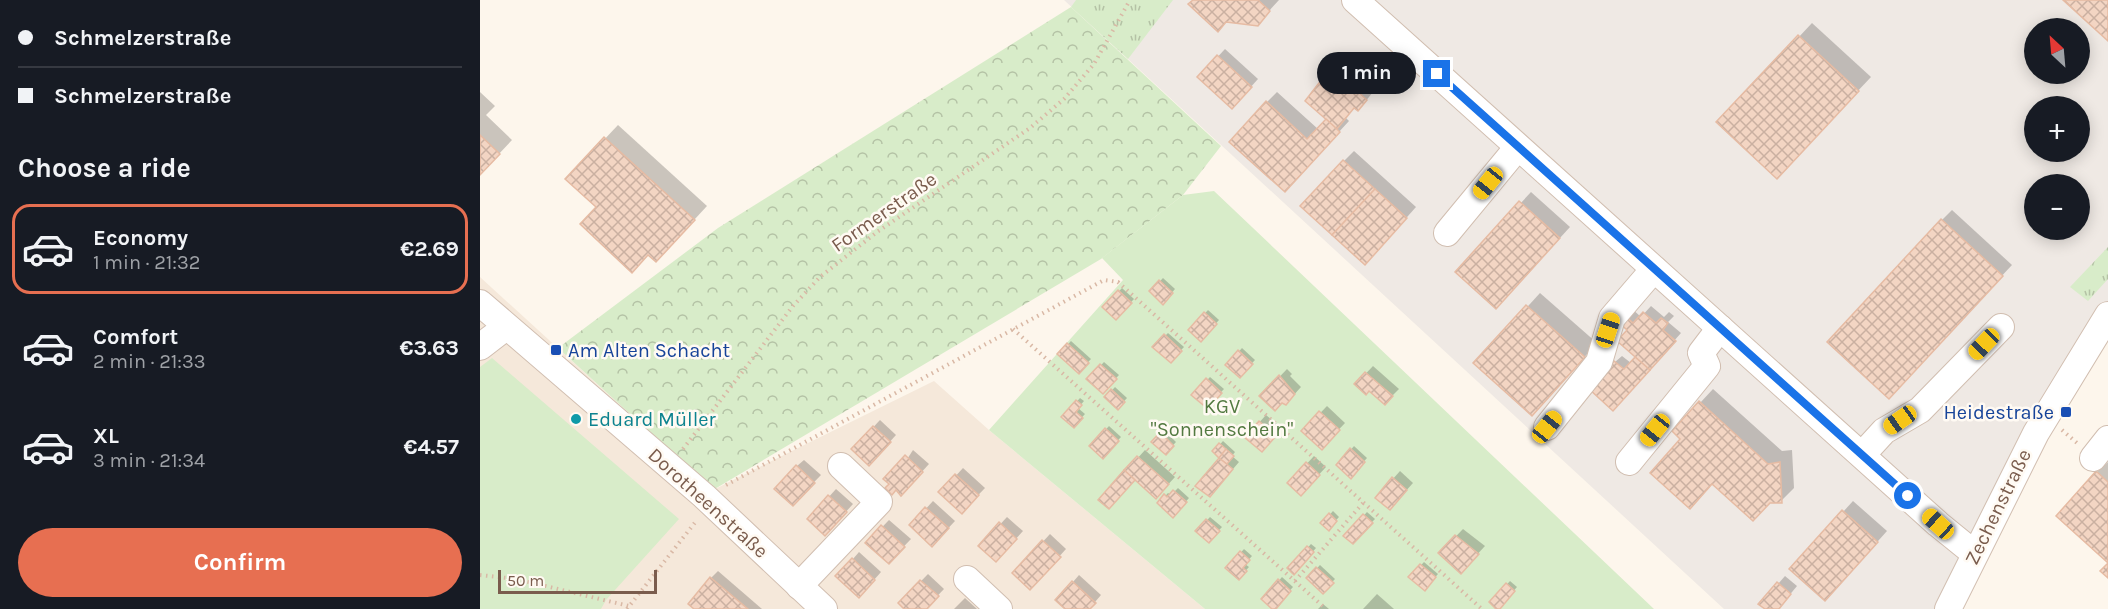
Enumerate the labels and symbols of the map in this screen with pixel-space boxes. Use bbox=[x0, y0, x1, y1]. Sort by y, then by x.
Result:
north arrow bbox=[2024, 18, 2090, 84]
callout: 1 min bbox=[1317, 53, 1416, 95]
route end bbox=[1423, 60, 1450, 87]
car bbox=[1470, 163, 1506, 203]
street label: Formerstraße bbox=[827, 167, 941, 257]
car bbox=[1594, 310, 1622, 350]
car bbox=[1965, 325, 2003, 363]
place label: Am Alten Schacht bbox=[568, 339, 731, 362]
marker: Am Alten Schacht bbox=[549, 343, 563, 357]
park label: KGV "Sonnenschein" bbox=[1151, 395, 1293, 441]
place label: Heidestraße bbox=[1943, 401, 2054, 424]
car bbox=[1880, 402, 1920, 438]
marker: Heidestraße bbox=[2059, 405, 2073, 419]
car bbox=[1529, 407, 1565, 447]
place label: Eduard Müller bbox=[588, 408, 717, 431]
car bbox=[1637, 410, 1673, 450]
marker: Eduard Müller bbox=[569, 412, 583, 426]
street label: Dorotheenstraße bbox=[643, 443, 773, 563]
street label: Zechenstraße bbox=[1960, 445, 2036, 569]
route start bbox=[1894, 482, 1921, 509]
car bbox=[1919, 505, 1957, 543]
scale bar bbox=[498, 567, 657, 594]

